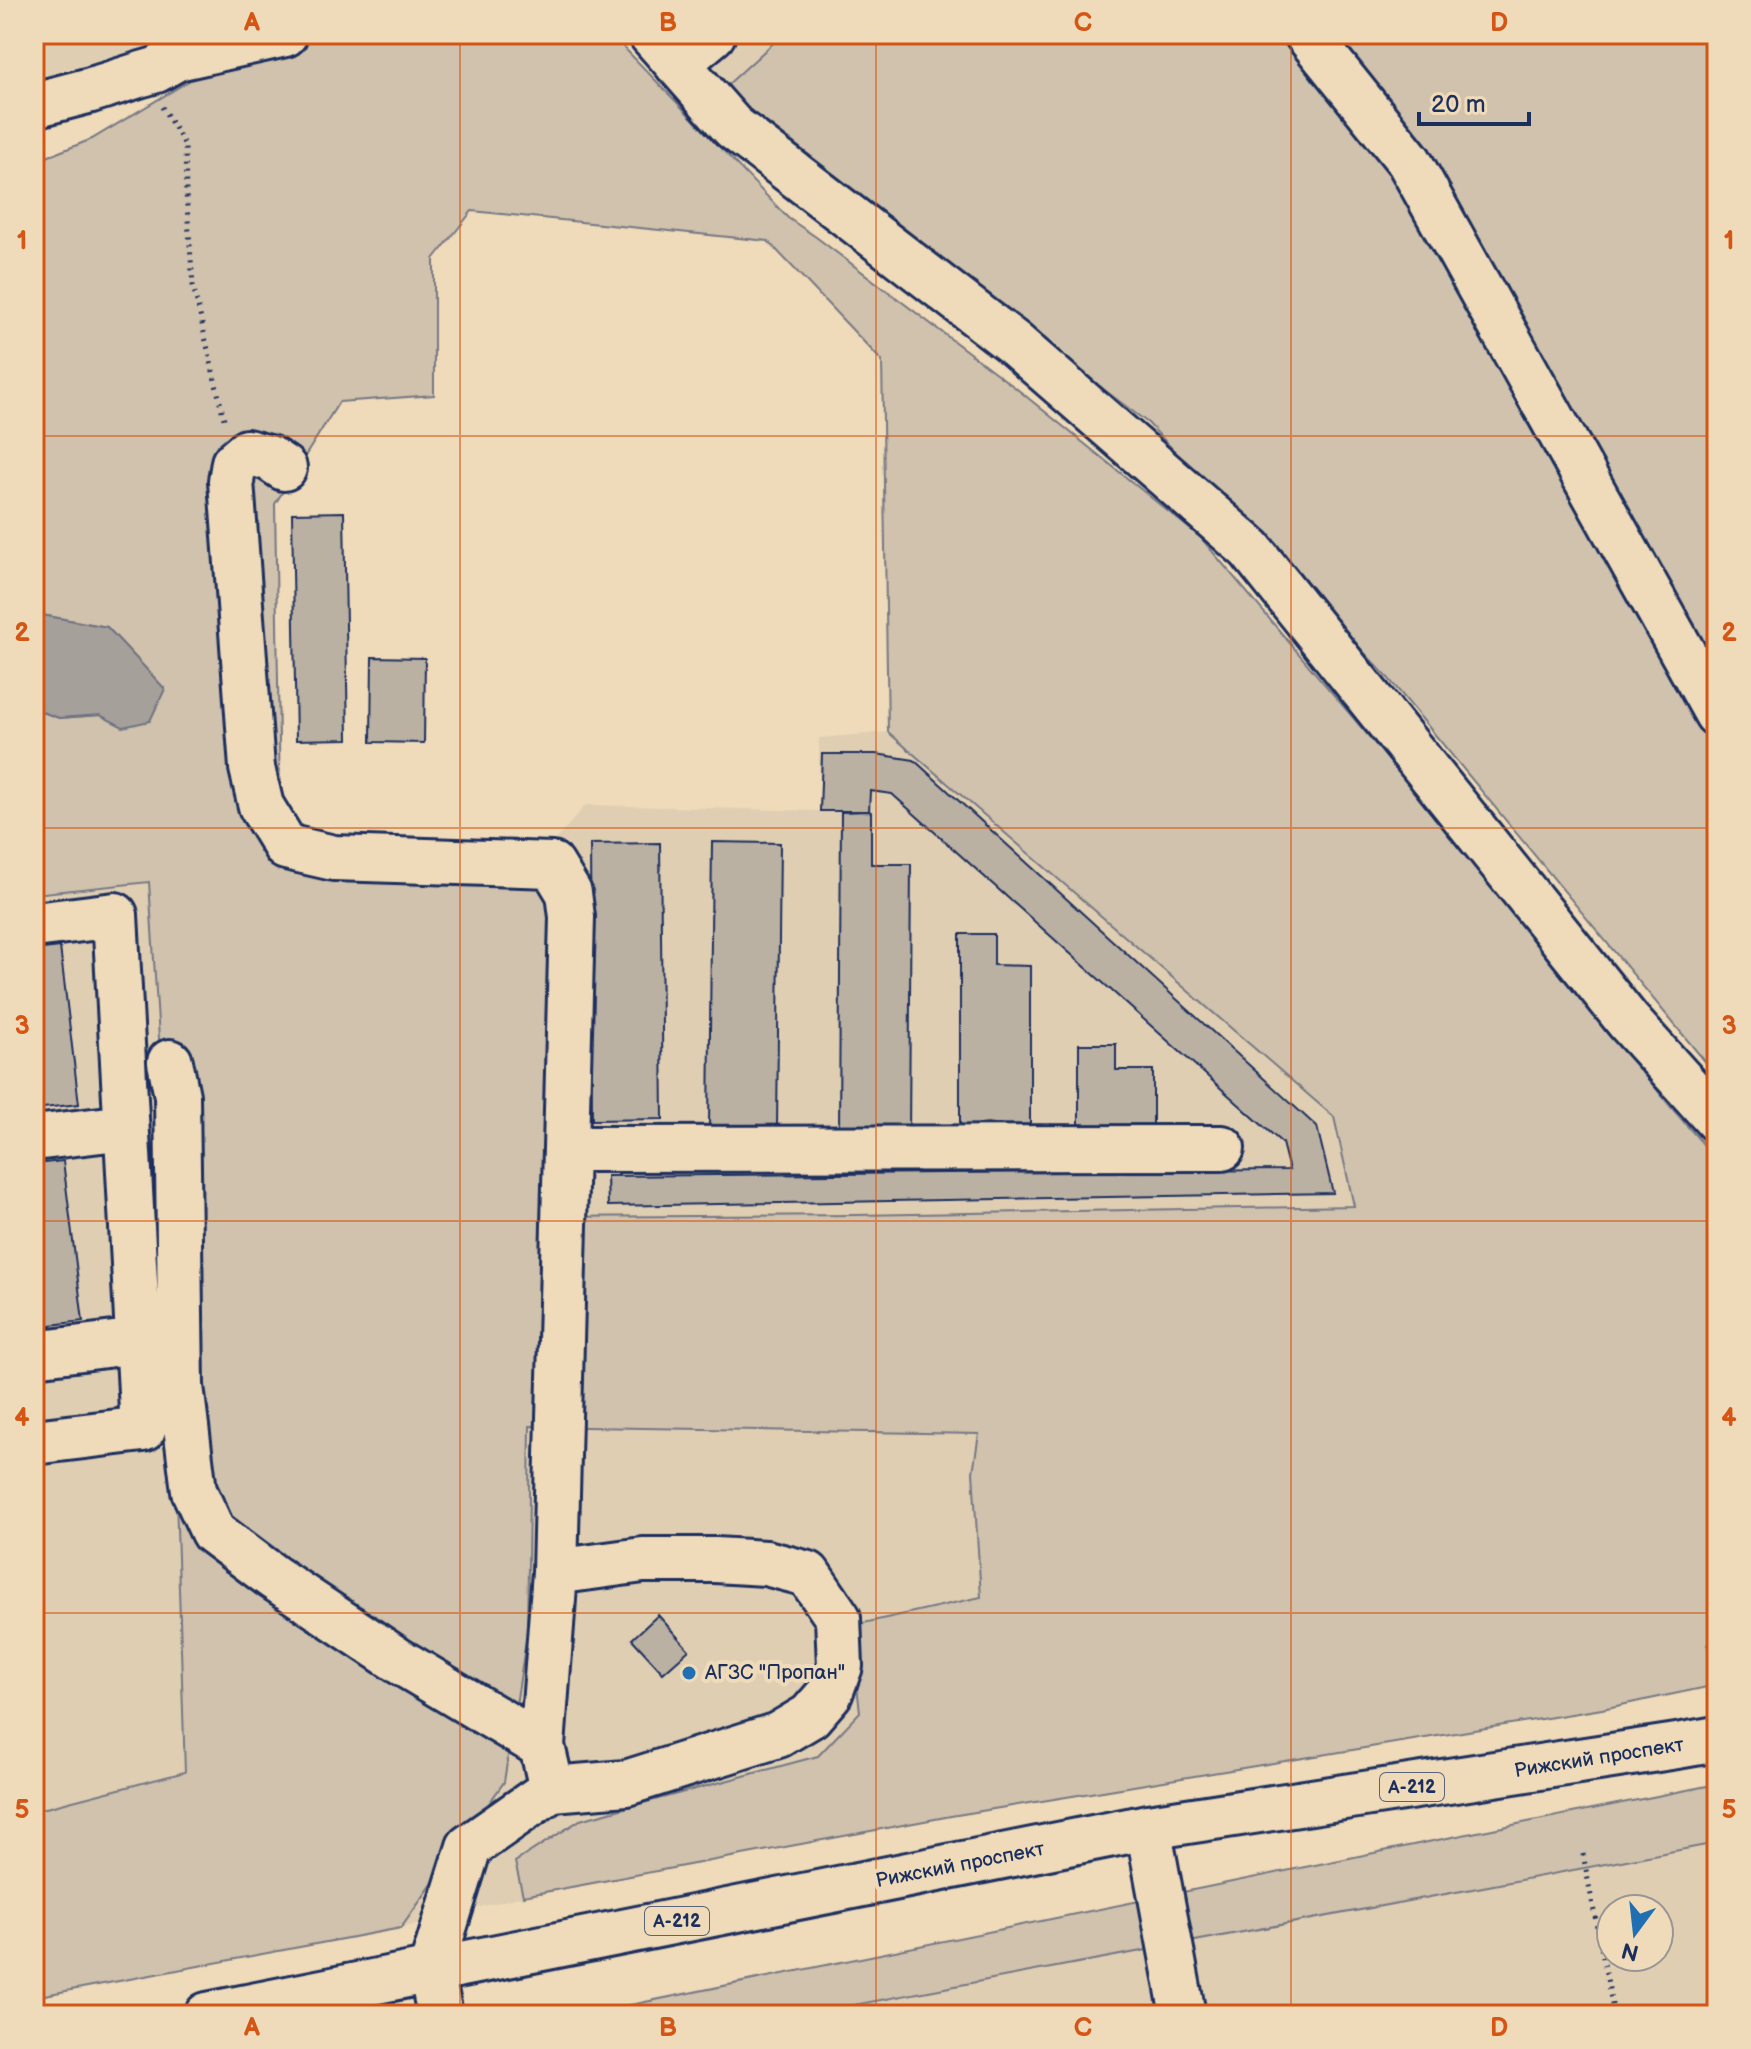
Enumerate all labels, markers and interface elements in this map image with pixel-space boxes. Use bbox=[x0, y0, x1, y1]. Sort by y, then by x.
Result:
text: A bbox=[243, 8, 260, 39]
text: B bbox=[659, 8, 677, 39]
text: C bbox=[1074, 8, 1092, 39]
text: D bbox=[1490, 8, 1508, 39]
scale bar bbox=[1419, 76, 1529, 126]
text: 20 m bbox=[1431, 90, 1486, 119]
text: 1 bbox=[17, 226, 27, 257]
text: 1 bbox=[1724, 226, 1734, 257]
text: 2 bbox=[14, 618, 30, 649]
text: 2 bbox=[1721, 618, 1737, 649]
text: 3 bbox=[14, 1011, 30, 1042]
text: 3 bbox=[1721, 1011, 1737, 1042]
text: 4 bbox=[14, 1403, 30, 1434]
text: 4 bbox=[1721, 1403, 1737, 1434]
place label: АГЗС "Пропан" bbox=[704, 1661, 845, 1685]
marker: АГЗС "Пропан" bbox=[680, 1664, 698, 1682]
street label: Рижский проспект bbox=[1512, 1733, 1686, 1783]
road number: А-212 bbox=[1380, 1773, 1444, 1801]
text: 5 bbox=[14, 1795, 30, 1826]
text: 5 bbox=[1721, 1795, 1737, 1826]
street label: Рижский проспект bbox=[873, 1837, 1047, 1893]
north arrow bbox=[1595, 1893, 1675, 1973]
road number: А-212 bbox=[645, 1907, 709, 1935]
text: N bbox=[1619, 1936, 1642, 1966]
text: A bbox=[243, 2013, 260, 2044]
text: B bbox=[659, 2013, 677, 2044]
text: C bbox=[1074, 2013, 1092, 2044]
text: D bbox=[1490, 2013, 1508, 2044]

